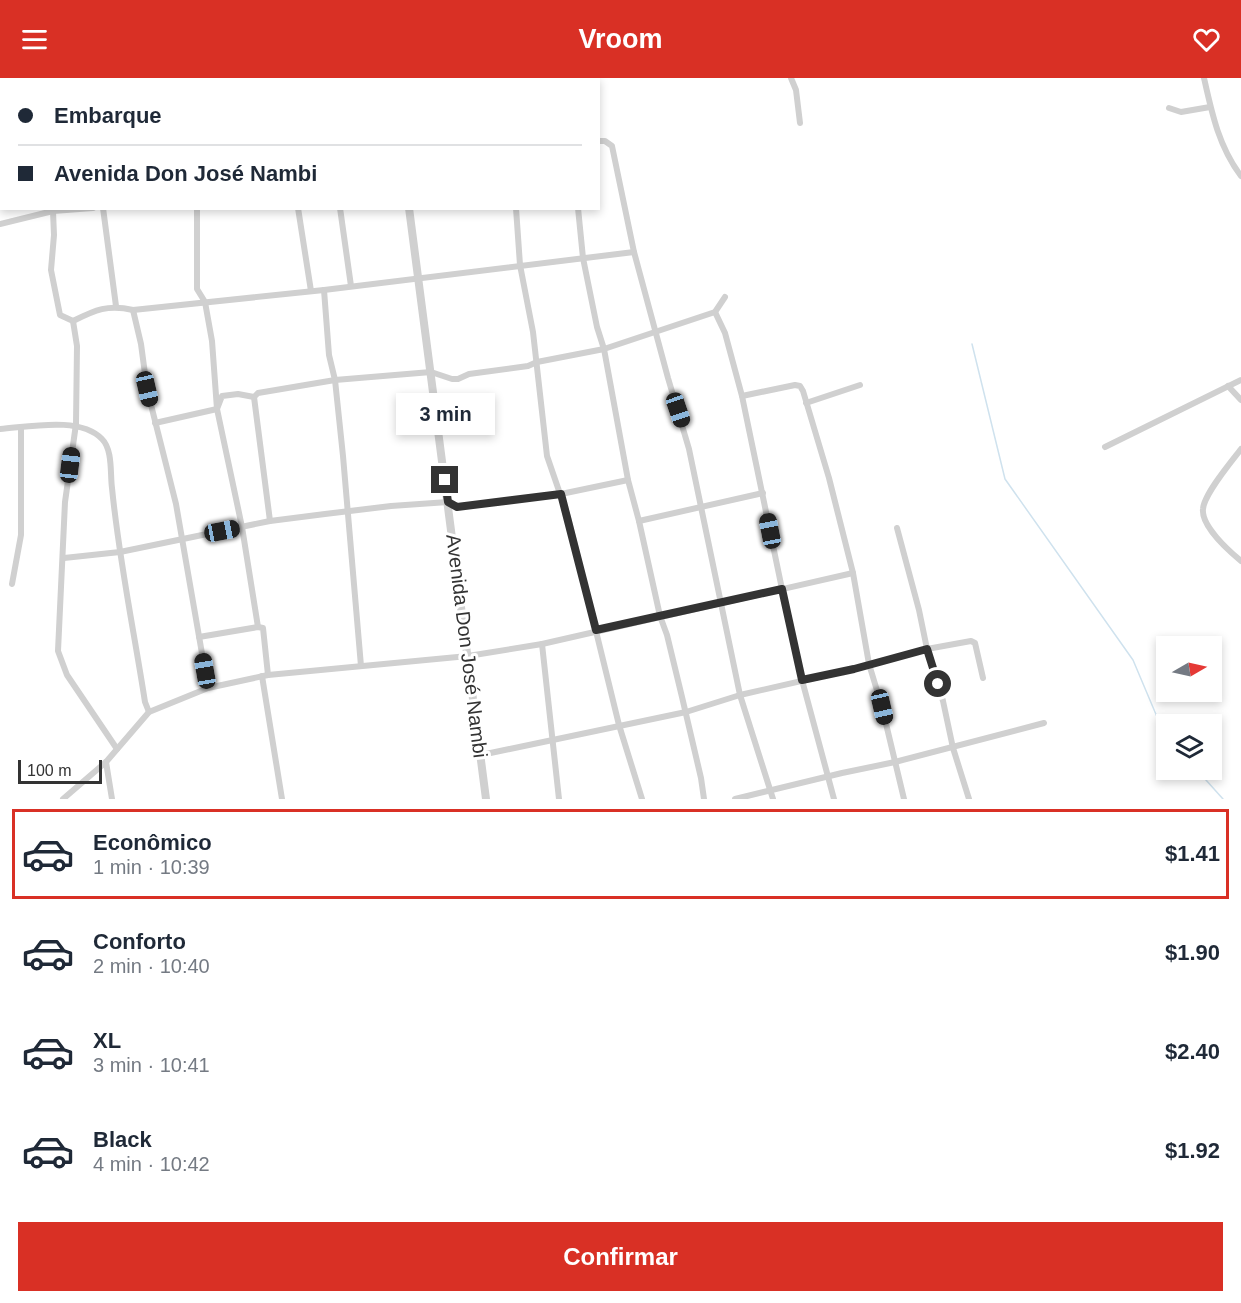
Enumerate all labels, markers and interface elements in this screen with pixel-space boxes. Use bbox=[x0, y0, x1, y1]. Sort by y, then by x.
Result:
icon: menu bbox=[18, 23, 51, 56]
icon: heart bbox=[1190, 23, 1223, 56]
text: Vroom bbox=[578, 24, 663, 54]
text: Embarque bbox=[54, 103, 162, 128]
text: Avenida Don José Nambi bbox=[54, 161, 317, 186]
car bbox=[134, 369, 160, 409]
car bbox=[664, 390, 692, 430]
callout: 3 min bbox=[396, 393, 494, 435]
text: 3 min bbox=[419, 403, 472, 425]
car bbox=[59, 446, 81, 484]
route end bbox=[431, 466, 458, 493]
car bbox=[758, 512, 782, 550]
car bbox=[203, 519, 241, 543]
street label: Avenida Don José Nambi bbox=[442, 533, 492, 759]
north arrow bbox=[1156, 636, 1222, 702]
map controls bbox=[1156, 636, 1222, 780]
car bbox=[193, 652, 217, 690]
route start bbox=[924, 670, 951, 697]
car bbox=[869, 687, 895, 727]
button: layers bbox=[1156, 714, 1222, 780]
scale bar bbox=[18, 757, 102, 784]
text: 100 m bbox=[27, 762, 71, 779]
icon: car bbox=[21, 827, 75, 881]
text: Econômico bbox=[93, 830, 212, 855]
text: $1.41 bbox=[1165, 841, 1220, 866]
text: 1 min · 10:39 bbox=[93, 856, 210, 878]
icon: car bbox=[21, 926, 75, 980]
text: Conforto bbox=[93, 929, 186, 954]
text: $1.90 bbox=[1165, 940, 1220, 965]
text: 2 min · 10:40 bbox=[93, 955, 210, 977]
icon: car bbox=[21, 1025, 75, 1079]
text: XL bbox=[93, 1028, 121, 1053]
text: $2.40 bbox=[1165, 1039, 1220, 1064]
text: 3 min · 10:41 bbox=[93, 1054, 210, 1076]
icon: car bbox=[21, 1124, 75, 1178]
text: Black bbox=[93, 1127, 152, 1152]
text: $1.92 bbox=[1165, 1138, 1220, 1163]
text: 4 min · 10:42 bbox=[93, 1153, 210, 1175]
button: Confirmar bbox=[18, 1222, 1223, 1291]

